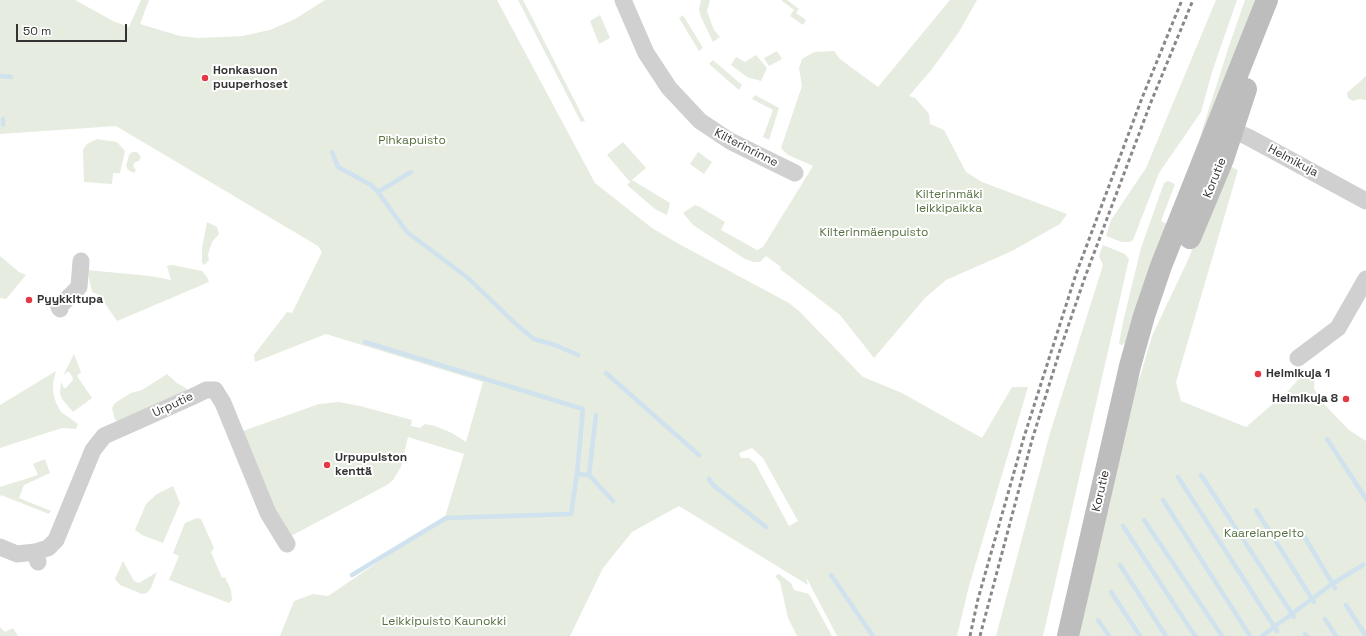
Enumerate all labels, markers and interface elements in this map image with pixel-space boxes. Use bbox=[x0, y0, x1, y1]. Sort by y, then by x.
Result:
scale bar bbox=[18, 16, 129, 42]
text: 50 m bbox=[23, 23, 51, 39]
place label: Honkasuon puuperhoset bbox=[213, 64, 288, 92]
marker: Honkasuon puuperhoset bbox=[200, 73, 210, 83]
street label: Kilterinrinne bbox=[712, 126, 780, 170]
park label: Pihkapuisto bbox=[378, 134, 446, 148]
street label: Helmikuja bbox=[1265, 142, 1321, 180]
street label: Korutie bbox=[1200, 156, 1230, 200]
park label: Kilterinmäki leikkipaikka bbox=[915, 188, 983, 216]
park label: Kilterinmäenpuisto bbox=[820, 226, 928, 240]
place label: Pyykkitupa bbox=[37, 293, 103, 307]
marker: Pyykkitupa bbox=[24, 295, 34, 305]
place label: Helmikuja 1 bbox=[1266, 367, 1330, 381]
marker: Helmikuja 1 bbox=[1253, 369, 1263, 379]
street label: Urputie bbox=[150, 389, 196, 421]
place label: Helmikuja 8 bbox=[1272, 392, 1338, 406]
marker: Helmikuja 8 bbox=[1341, 394, 1351, 404]
place label: Urpupuiston kenttä bbox=[335, 451, 407, 479]
marker: Urpupuiston kenttä bbox=[322, 460, 332, 470]
street label: Korutie bbox=[1089, 469, 1113, 513]
park label: Kaarelanpelto bbox=[1224, 527, 1304, 541]
park label: Leikkipuisto Kaunokki bbox=[382, 615, 506, 629]

